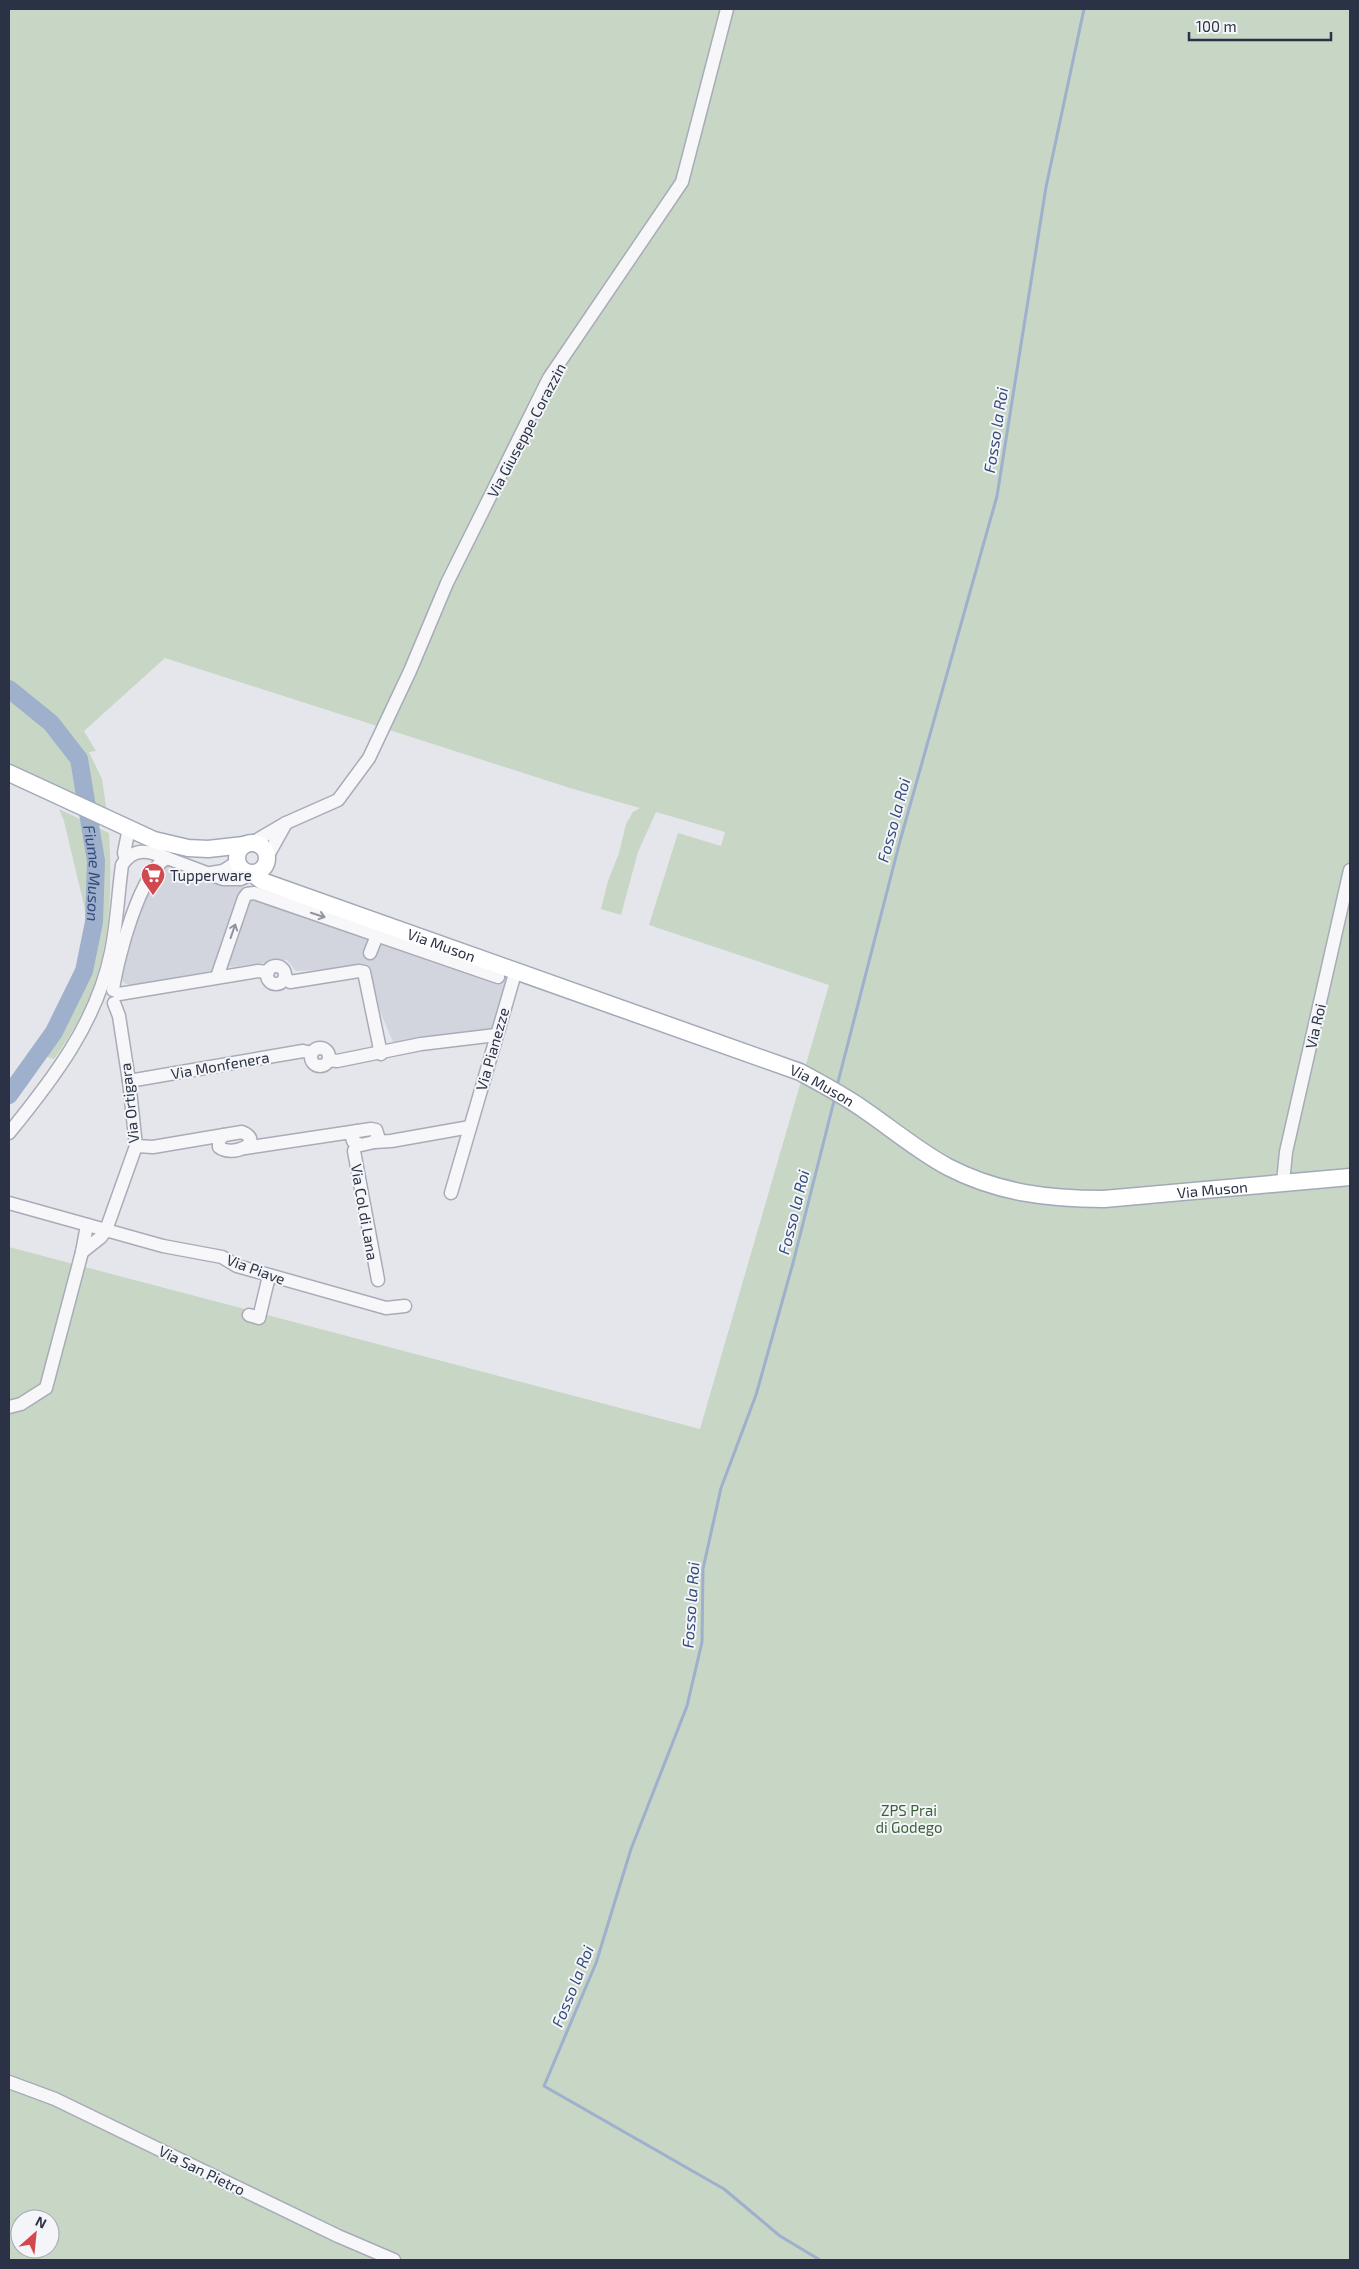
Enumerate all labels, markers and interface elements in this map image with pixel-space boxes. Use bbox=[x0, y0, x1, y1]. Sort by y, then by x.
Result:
scale bar bbox=[1189, 10, 1332, 42]
text: 100 m bbox=[1196, 17, 1237, 35]
street label: Via Giuseppe Corazzin bbox=[483, 360, 569, 500]
water label: Fosso la Roi bbox=[979, 386, 1011, 474]
water label: Fosso la Roi bbox=[873, 776, 913, 864]
water label: Fiume Muson bbox=[81, 823, 106, 922]
supermarket icon: Tupperware bbox=[140, 862, 166, 896]
place label: Tupperware bbox=[170, 866, 252, 884]
one-way arrow bbox=[310, 911, 326, 921]
one-way arrow bbox=[229, 924, 238, 939]
street label: Via Muson bbox=[405, 924, 478, 965]
street label: Via Roi bbox=[1301, 1002, 1329, 1050]
street label: Via Pianezze bbox=[472, 1005, 512, 1093]
street label: Via Monfenera bbox=[169, 1047, 271, 1083]
street label: Via Muson bbox=[788, 1060, 858, 1110]
street label: Via Ortigara bbox=[116, 1062, 142, 1144]
street label: Via Col di Lana bbox=[348, 1162, 382, 1262]
water label: Fosso la Roi bbox=[773, 1168, 813, 1256]
street label: Via Muson bbox=[1176, 1177, 1249, 1201]
street label: Via Piave bbox=[224, 1250, 288, 1288]
water label: Fosso la Roi bbox=[678, 1561, 702, 1649]
park label: ZPS Prai di Godego bbox=[875, 1801, 943, 1836]
water label: Fosso la Roi bbox=[547, 1942, 597, 2030]
street label: Via San Pietro bbox=[156, 2141, 248, 2199]
north arrow bbox=[10, 2209, 60, 2259]
text: N bbox=[33, 2212, 49, 2232]

